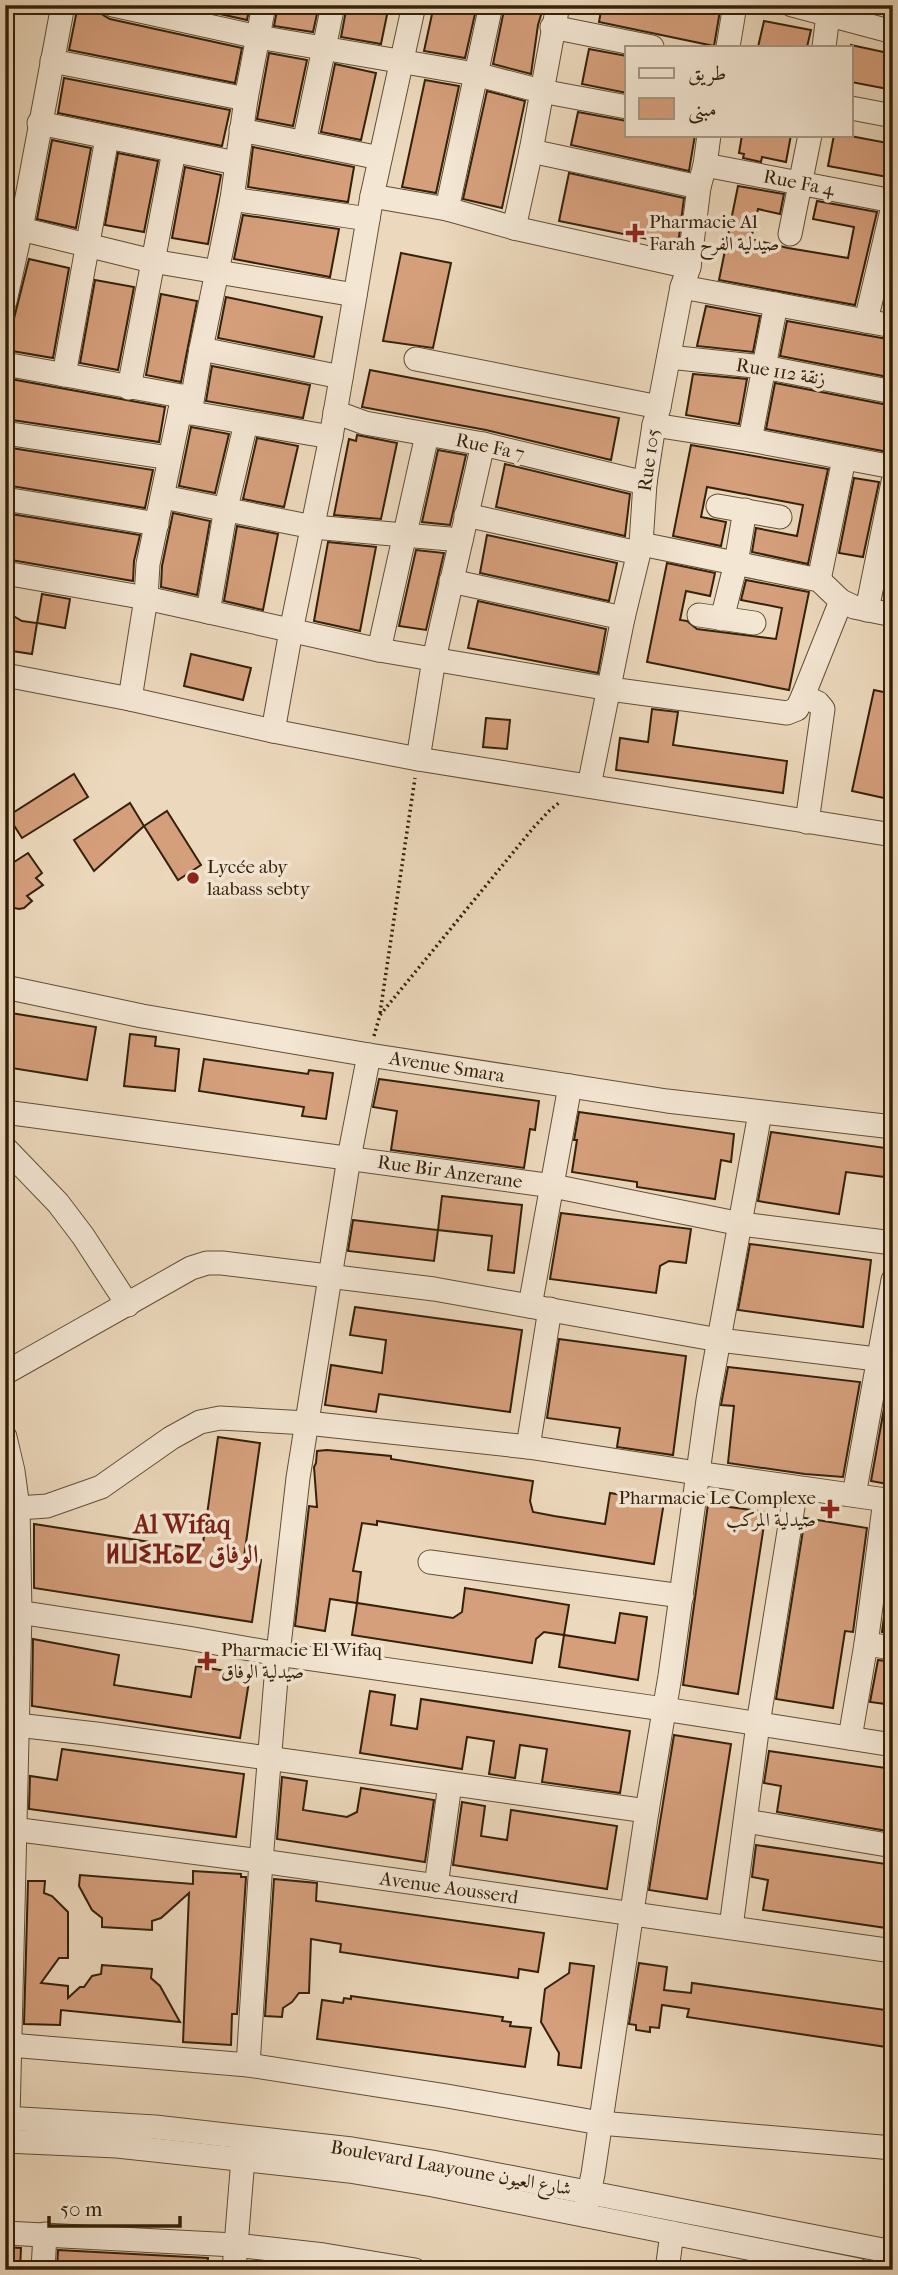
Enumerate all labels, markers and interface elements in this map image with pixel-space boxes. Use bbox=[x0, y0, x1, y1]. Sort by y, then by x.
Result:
legend bbox=[625, 46, 852, 136]
text: طريق bbox=[688, 61, 726, 86]
text: مبنى bbox=[688, 97, 717, 124]
street label: Rue Fa 4 bbox=[762, 165, 837, 201]
place label: Pharmacie Al Farah صيدلية الفرح bbox=[649, 211, 779, 261]
marker: Pharmacie Al Farah صيدلية الفرح bbox=[627, 225, 643, 241]
street label: Rue 112 زنقة bbox=[735, 354, 827, 390]
street label: Rue 105 bbox=[634, 427, 664, 493]
street label: Rue Fa 7 bbox=[454, 429, 526, 465]
place label: Lycée aby laabass sebty bbox=[206, 856, 311, 900]
marker: Lycée aby laabass sebty bbox=[185, 870, 201, 886]
street label: Avenue Smara bbox=[387, 1047, 507, 1087]
street label: Rue Bir Anzerane bbox=[376, 1151, 524, 1193]
place label: Pharmacie Le Complexe صيدلية المركب bbox=[619, 1487, 816, 1532]
marker: Pharmacie Le Complexe صيدلية المركب bbox=[822, 1501, 838, 1517]
district label: Al Wifaq ⵍⵡⵉⴼⴰⵇ الوفاق bbox=[105, 1509, 259, 1571]
place label: Pharmacie El Wifaq صيدلية الوفاق bbox=[221, 1639, 383, 1684]
marker: Pharmacie El Wifaq صيدلية الوفاق bbox=[199, 1653, 215, 1669]
street label: Avenue Aousserd bbox=[377, 1867, 520, 1909]
street label: Boulevard Laayoune شارع العيون bbox=[328, 2136, 573, 2204]
scale bar bbox=[49, 2184, 180, 2228]
text: 50 m bbox=[60, 2197, 103, 2221]

